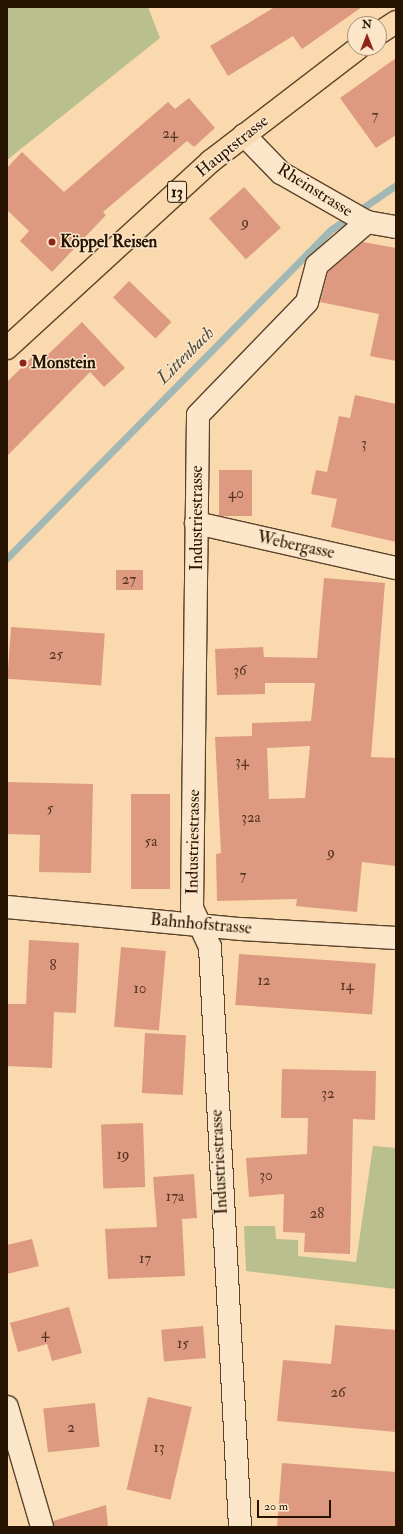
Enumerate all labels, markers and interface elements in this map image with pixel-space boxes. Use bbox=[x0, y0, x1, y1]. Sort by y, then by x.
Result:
north arrow bbox=[347, 16, 387, 56]
text: N bbox=[362, 18, 372, 31]
house number: 7 bbox=[372, 107, 378, 125]
street label: Hauptstrasse bbox=[192, 111, 272, 181]
house number: 24 bbox=[162, 125, 178, 143]
street label: Rheinstrasse bbox=[274, 159, 356, 221]
road number: 13 bbox=[167, 178, 187, 206]
house number: 9 bbox=[241, 214, 249, 232]
place label: Köppel Reisen bbox=[60, 232, 157, 252]
marker: Köppel Reisen bbox=[47, 237, 57, 247]
water label: Littenbach bbox=[153, 323, 219, 389]
place label: Monstein bbox=[31, 353, 96, 373]
marker: Monstein bbox=[18, 358, 28, 368]
house number: 3 bbox=[361, 435, 367, 453]
street label: Industriestrasse bbox=[187, 465, 207, 571]
house number: 40 bbox=[228, 485, 244, 503]
street label: Webergasse bbox=[255, 527, 337, 563]
house number: 27 bbox=[122, 571, 136, 589]
house number: 25 bbox=[49, 646, 63, 664]
house number: 36 bbox=[233, 662, 247, 680]
house number: 34 bbox=[235, 753, 249, 771]
street label: Industriestrasse bbox=[182, 789, 204, 895]
house number: 5 bbox=[47, 800, 53, 818]
house number: 32a bbox=[241, 809, 261, 827]
house number: 5a bbox=[145, 833, 157, 851]
house number: 9 bbox=[327, 844, 335, 862]
house number: 7 bbox=[240, 867, 246, 885]
street label: Bahnhofstrasse bbox=[149, 909, 253, 939]
house number: 8 bbox=[49, 957, 57, 975]
house number: 12 bbox=[258, 972, 270, 990]
house number: 14 bbox=[340, 977, 354, 995]
house number: 10 bbox=[134, 980, 146, 998]
house number: 32 bbox=[321, 1085, 335, 1103]
street label: Industriestrasse bbox=[206, 1109, 232, 1215]
house number: 19 bbox=[117, 1146, 129, 1164]
house number: 30 bbox=[259, 1167, 273, 1185]
house number: 17a bbox=[166, 1188, 184, 1206]
house number: 28 bbox=[310, 1205, 324, 1223]
house number: 17 bbox=[139, 1250, 151, 1268]
house number: 4 bbox=[41, 1325, 49, 1343]
house number: 15 bbox=[177, 1335, 189, 1353]
house number: 26 bbox=[330, 1384, 346, 1402]
house number: 2 bbox=[67, 1419, 75, 1437]
house number: 13 bbox=[153, 1439, 165, 1457]
scale bar bbox=[259, 1492, 333, 1518]
text: 20 m bbox=[264, 1499, 288, 1514]

